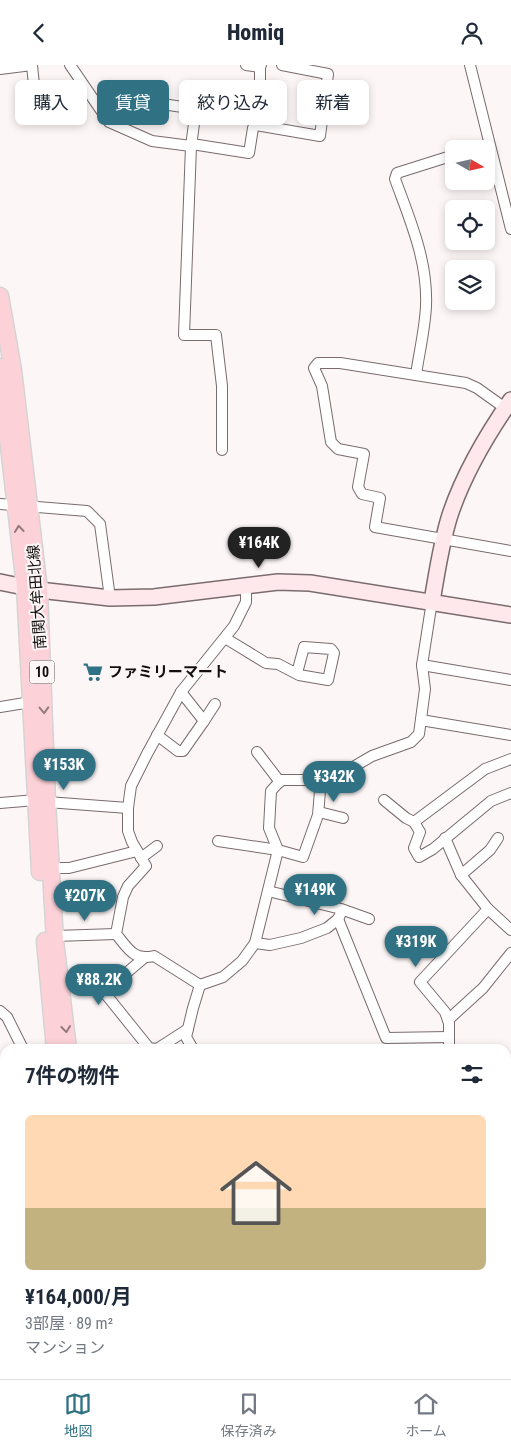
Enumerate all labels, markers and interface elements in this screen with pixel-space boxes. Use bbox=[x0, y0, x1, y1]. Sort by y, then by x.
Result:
icon: back bbox=[25, 19, 53, 47]
icon: person bbox=[458, 19, 486, 47]
text: Homiq bbox=[227, 20, 284, 45]
chip: 購入 bbox=[15, 80, 87, 125]
chip: 賃貸 bbox=[97, 80, 169, 125]
chip: 絞り込み bbox=[179, 80, 287, 125]
chip: 新着 bbox=[297, 80, 369, 125]
north arrow bbox=[445, 140, 495, 190]
map controls bbox=[445, 140, 495, 310]
button: locate bbox=[445, 200, 495, 250]
button: layers bbox=[445, 260, 495, 310]
one-way arrow bbox=[14, 525, 25, 533]
pin: ¥164K bbox=[224, 527, 294, 569]
text: ¥164K bbox=[239, 533, 279, 552]
street label: 南関大牟田北線 bbox=[24, 544, 50, 650]
road number: 10 bbox=[30, 661, 54, 683]
supermarket icon: ファミリーマート bbox=[82, 661, 104, 683]
place label: ファミリーマート bbox=[108, 663, 228, 681]
one-way arrow bbox=[38, 706, 49, 714]
pin: ¥153K bbox=[29, 749, 99, 791]
text: ¥153K bbox=[44, 755, 84, 774]
pin: ¥342K bbox=[299, 761, 369, 803]
text: ¥342K bbox=[314, 767, 354, 786]
pin: ¥149K bbox=[280, 873, 350, 916]
pin: ¥207K bbox=[50, 879, 120, 922]
text: ¥149K bbox=[295, 880, 335, 899]
text: ¥207K bbox=[65, 886, 105, 905]
pin: ¥319K bbox=[381, 925, 451, 968]
text: ¥319K bbox=[396, 932, 436, 951]
pin: ¥88.2K bbox=[58, 963, 140, 1006]
text: ¥88.2K bbox=[76, 970, 122, 989]
one-way arrow bbox=[60, 1025, 71, 1033]
icon: filters bbox=[458, 1060, 486, 1088]
text: 7件の物件 bbox=[25, 1064, 120, 1088]
icon: home bbox=[211, 1148, 301, 1238]
text: ¥164,000/月 bbox=[25, 1285, 132, 1309]
text: 3部屋 · 89 m² bbox=[25, 1314, 113, 1333]
text: マンション bbox=[25, 1338, 105, 1357]
tab: 地図 bbox=[64, 1390, 92, 1440]
tab: 保存済み bbox=[221, 1390, 277, 1440]
tab: ホーム bbox=[405, 1390, 447, 1440]

